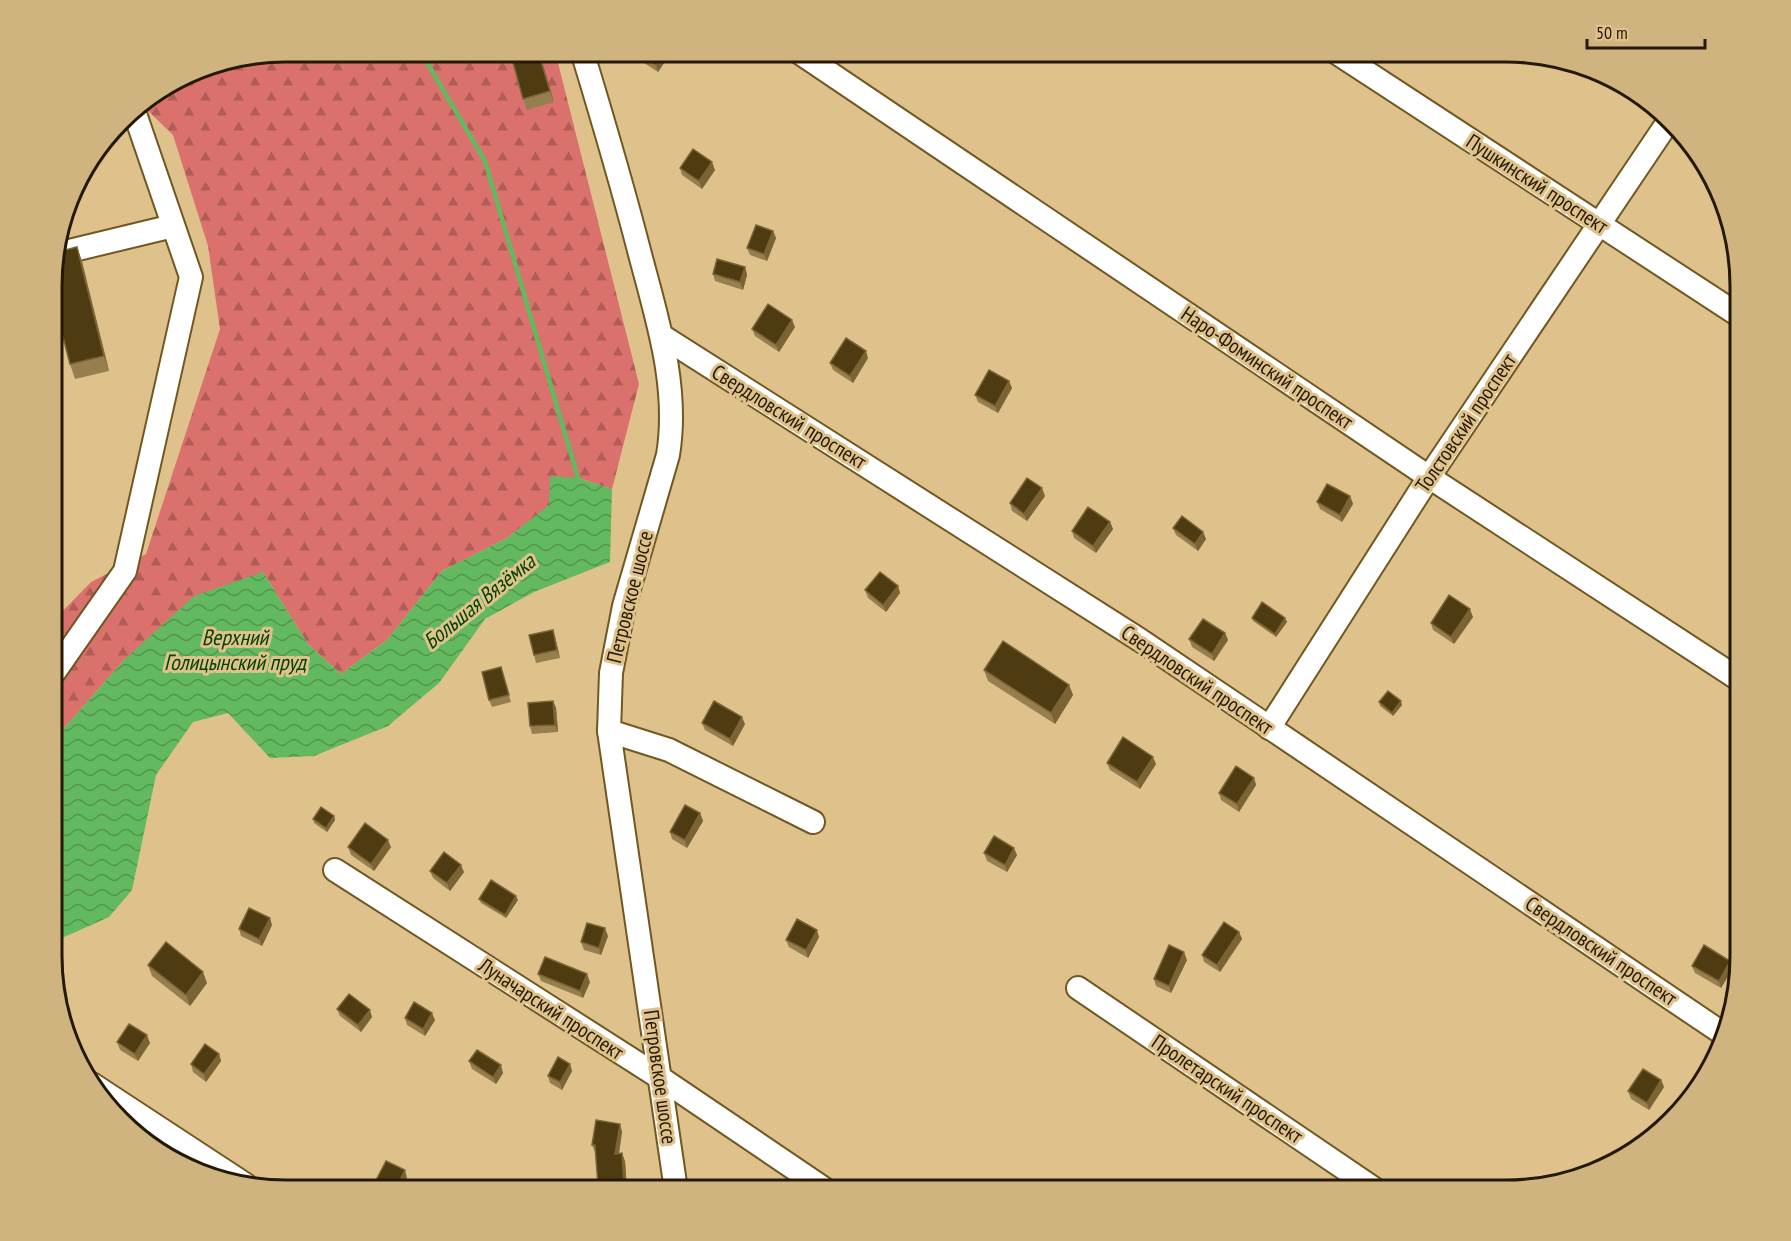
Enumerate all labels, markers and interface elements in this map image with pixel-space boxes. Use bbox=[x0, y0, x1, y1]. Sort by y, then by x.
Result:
scale bar bbox=[1587, 12, 1706, 50]
text: 50 m bbox=[1596, 21, 1628, 44]
street label: Пушкинский проспект bbox=[1461, 128, 1613, 240]
street label: Наро-Фоминский проспект bbox=[1176, 300, 1359, 435]
street label: Толстовский проспект bbox=[1409, 348, 1522, 497]
street label: Свердловский проспект bbox=[707, 358, 872, 475]
street label: Петровское шоссе bbox=[600, 528, 659, 666]
water label: Большая Вязёмка bbox=[417, 547, 542, 655]
street label: Свердловский проспект bbox=[1116, 619, 1279, 741]
water label: Верхний Голицынский пруд bbox=[164, 623, 307, 676]
street label: Свердловский проспект bbox=[1520, 890, 1683, 1012]
street label: Луначарский проспект bbox=[473, 951, 629, 1066]
street label: Петровское шоссе bbox=[638, 1008, 683, 1146]
street label: Пролетарский проспект bbox=[1147, 1028, 1308, 1149]

